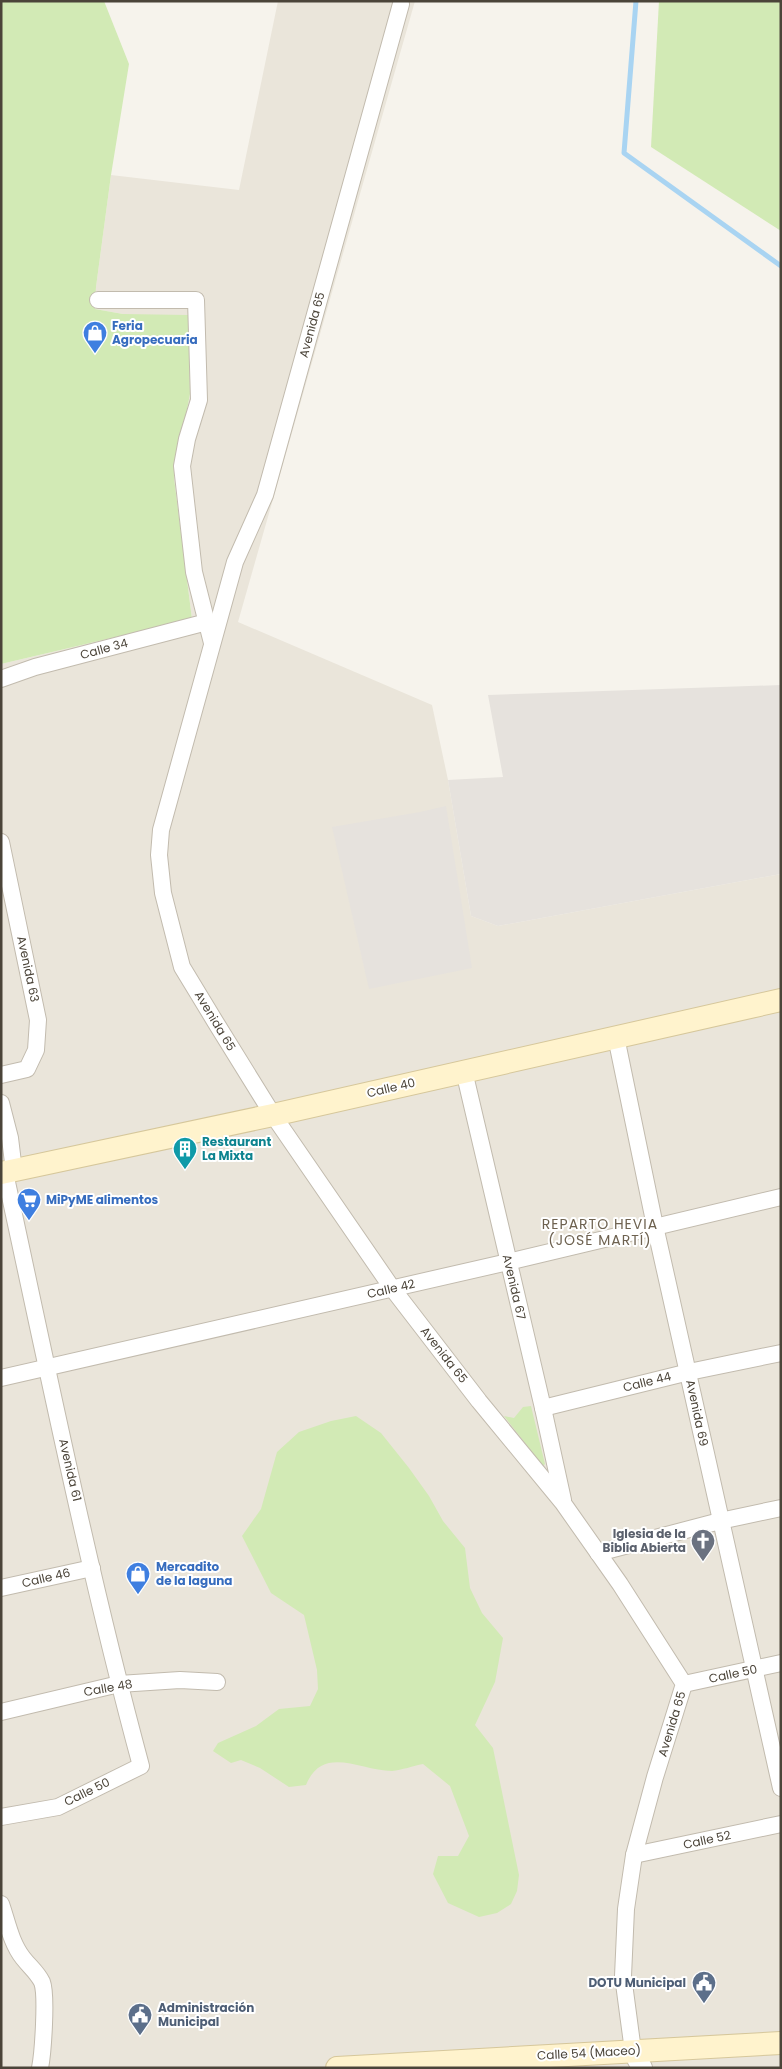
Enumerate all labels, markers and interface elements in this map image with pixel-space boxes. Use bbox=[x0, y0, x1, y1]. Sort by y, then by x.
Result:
street label: Avenida 65 bbox=[295, 290, 328, 360]
place label: Feria Agropecuaria bbox=[112, 317, 198, 348]
shop icon: Feria Agropecuaria bbox=[82, 320, 108, 354]
street label: Calle 34 bbox=[78, 634, 130, 663]
street label: Avenida 63 bbox=[13, 934, 44, 1003]
street label: Avenida 65 bbox=[191, 987, 240, 1054]
street label: Calle 40 bbox=[365, 1074, 417, 1101]
place label: Restaurant La Mixta bbox=[202, 1133, 271, 1164]
building icon: Restaurant La Mixta bbox=[172, 1136, 198, 1170]
supermarket icon: MiPyME alimentos bbox=[16, 1187, 42, 1221]
place label: MiPyME alimentos bbox=[46, 1191, 159, 1208]
district label: REPARTO HEVIA (JOSÉ MARTÍ) bbox=[542, 1214, 658, 1250]
street label: Avenida 67 bbox=[499, 1253, 530, 1322]
street label: Calle 42 bbox=[365, 1275, 416, 1302]
street label: Avenida 65 bbox=[417, 1323, 472, 1387]
street label: Calle 44 bbox=[621, 1367, 673, 1396]
street label: Avenida 69 bbox=[682, 1378, 713, 1448]
street label: Avenida 61 bbox=[55, 1437, 86, 1503]
place label: Iglesia de la Biblia Abierta bbox=[603, 1525, 686, 1556]
church icon: Iglesia de la Biblia Abierta bbox=[690, 1528, 716, 1562]
place label: Mercadito de la laguna bbox=[156, 1558, 232, 1589]
shop icon: Mercadito de la laguna bbox=[125, 1561, 151, 1595]
street label: Calle 46 bbox=[20, 1564, 72, 1591]
street label: Calle 50 bbox=[707, 1660, 759, 1687]
street label: Calle 48 bbox=[82, 1675, 134, 1700]
street label: Avenida 65 bbox=[654, 1689, 690, 1759]
street label: Calle 50 bbox=[61, 1773, 113, 1810]
street label: Calle 52 bbox=[681, 1826, 732, 1853]
public building icon: DOTU Municipal bbox=[691, 1970, 717, 2004]
place label: DOTU Municipal bbox=[588, 1974, 686, 1991]
place label: Administración Municipal bbox=[158, 1999, 254, 2030]
public building icon: Administración Municipal bbox=[127, 2002, 153, 2036]
street label: Calle 54 (Maceo) bbox=[537, 2041, 641, 2064]

